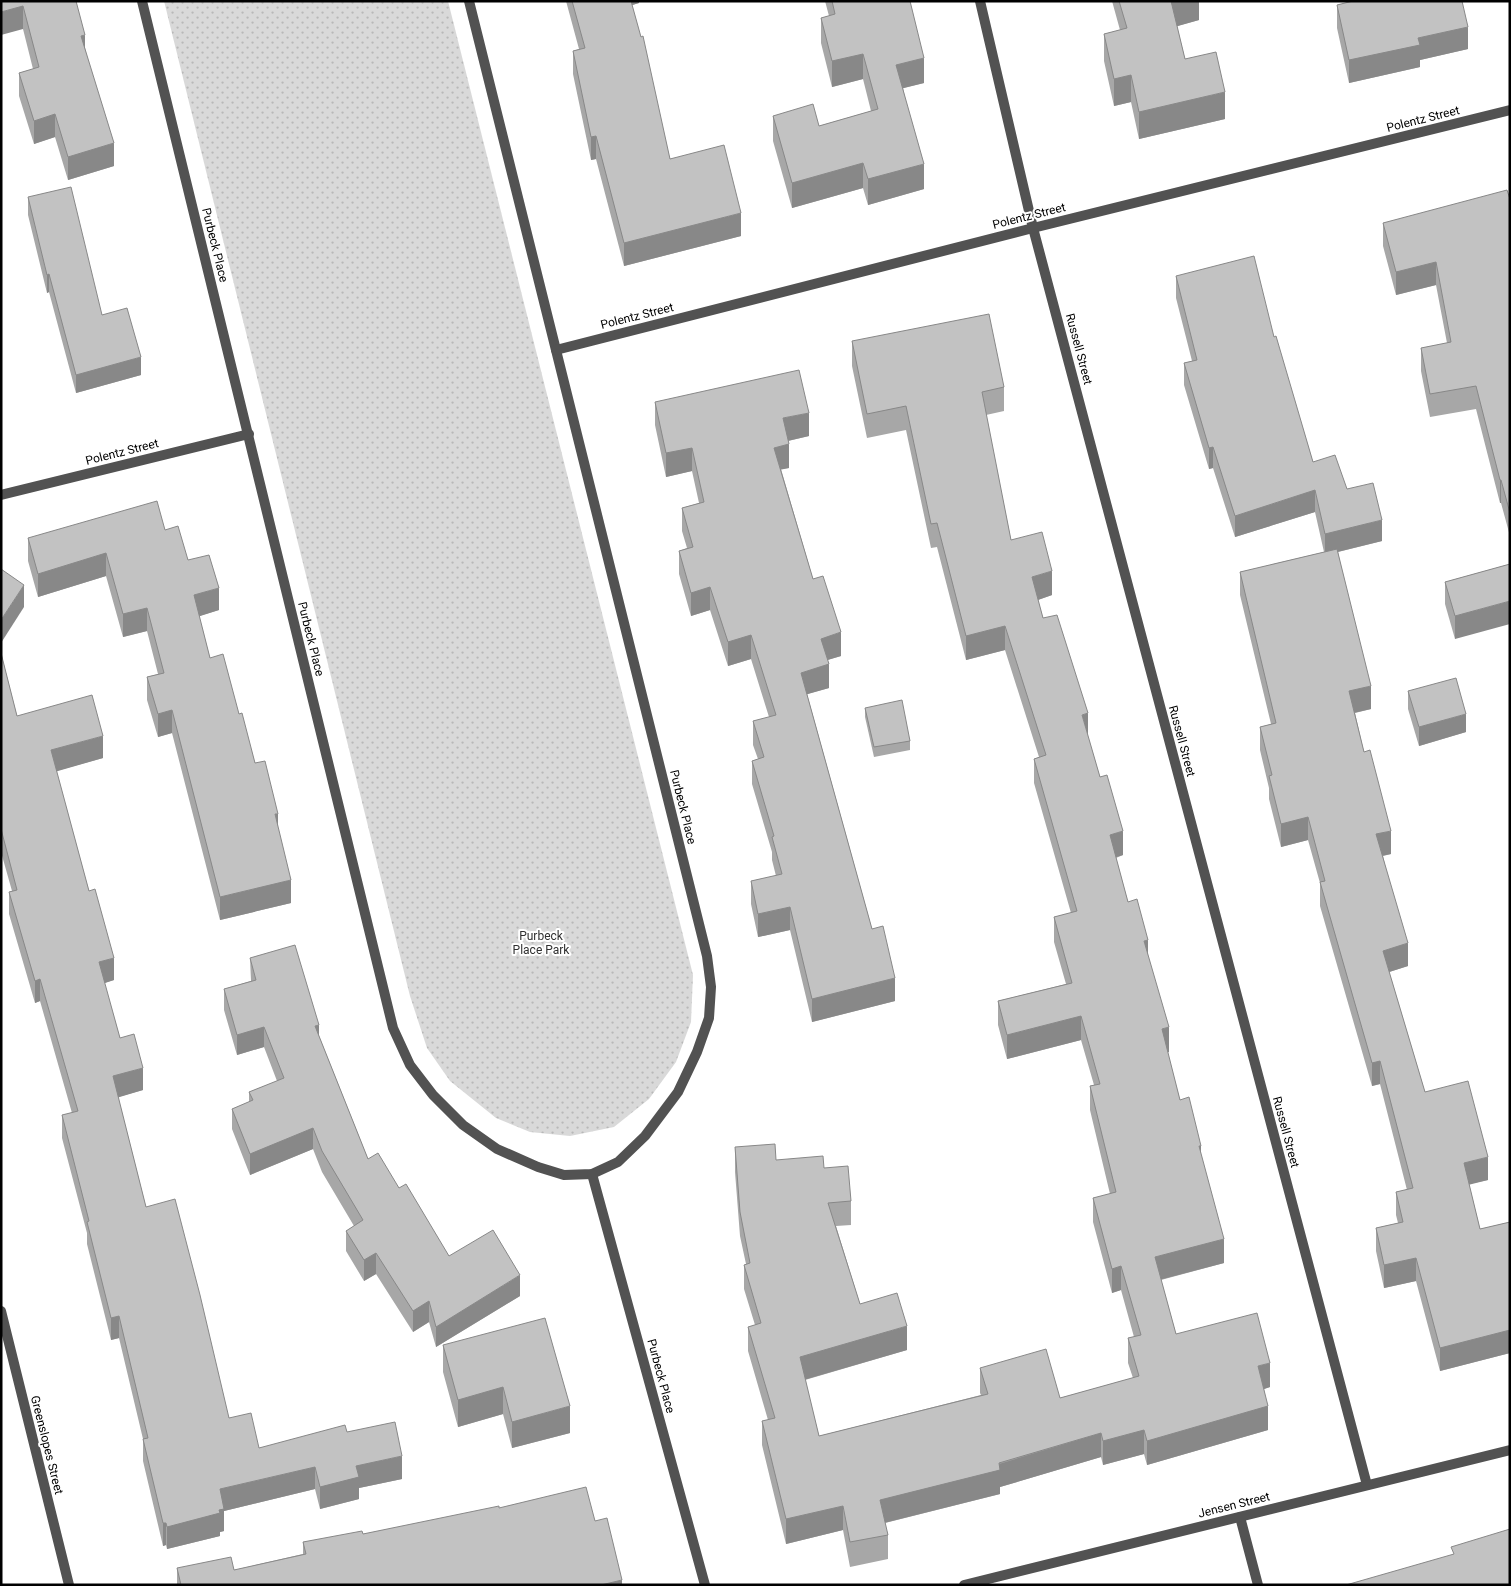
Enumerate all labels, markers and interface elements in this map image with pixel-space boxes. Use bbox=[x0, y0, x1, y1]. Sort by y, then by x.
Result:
street label: Polentz Street bbox=[1385, 103, 1461, 135]
street label: Polentz Street bbox=[991, 200, 1067, 232]
street label: Purbeck Place bbox=[199, 206, 231, 284]
street label: Polentz Street bbox=[599, 300, 675, 332]
street label: Russell Street bbox=[1063, 312, 1095, 386]
street label: Polentz Street bbox=[84, 436, 160, 468]
street label: Purbeck Place bbox=[295, 600, 327, 678]
street label: Russell Street bbox=[1166, 704, 1198, 778]
street label: Purbeck Place bbox=[667, 768, 699, 846]
park label: Purbeck Place Park bbox=[513, 929, 570, 957]
street label: Russell Street bbox=[1270, 1095, 1302, 1169]
street label: Purbeck Place bbox=[644, 1337, 678, 1415]
street label: Greenslopes Street bbox=[28, 1394, 66, 1496]
street label: Jensen Street bbox=[1197, 1489, 1271, 1521]

